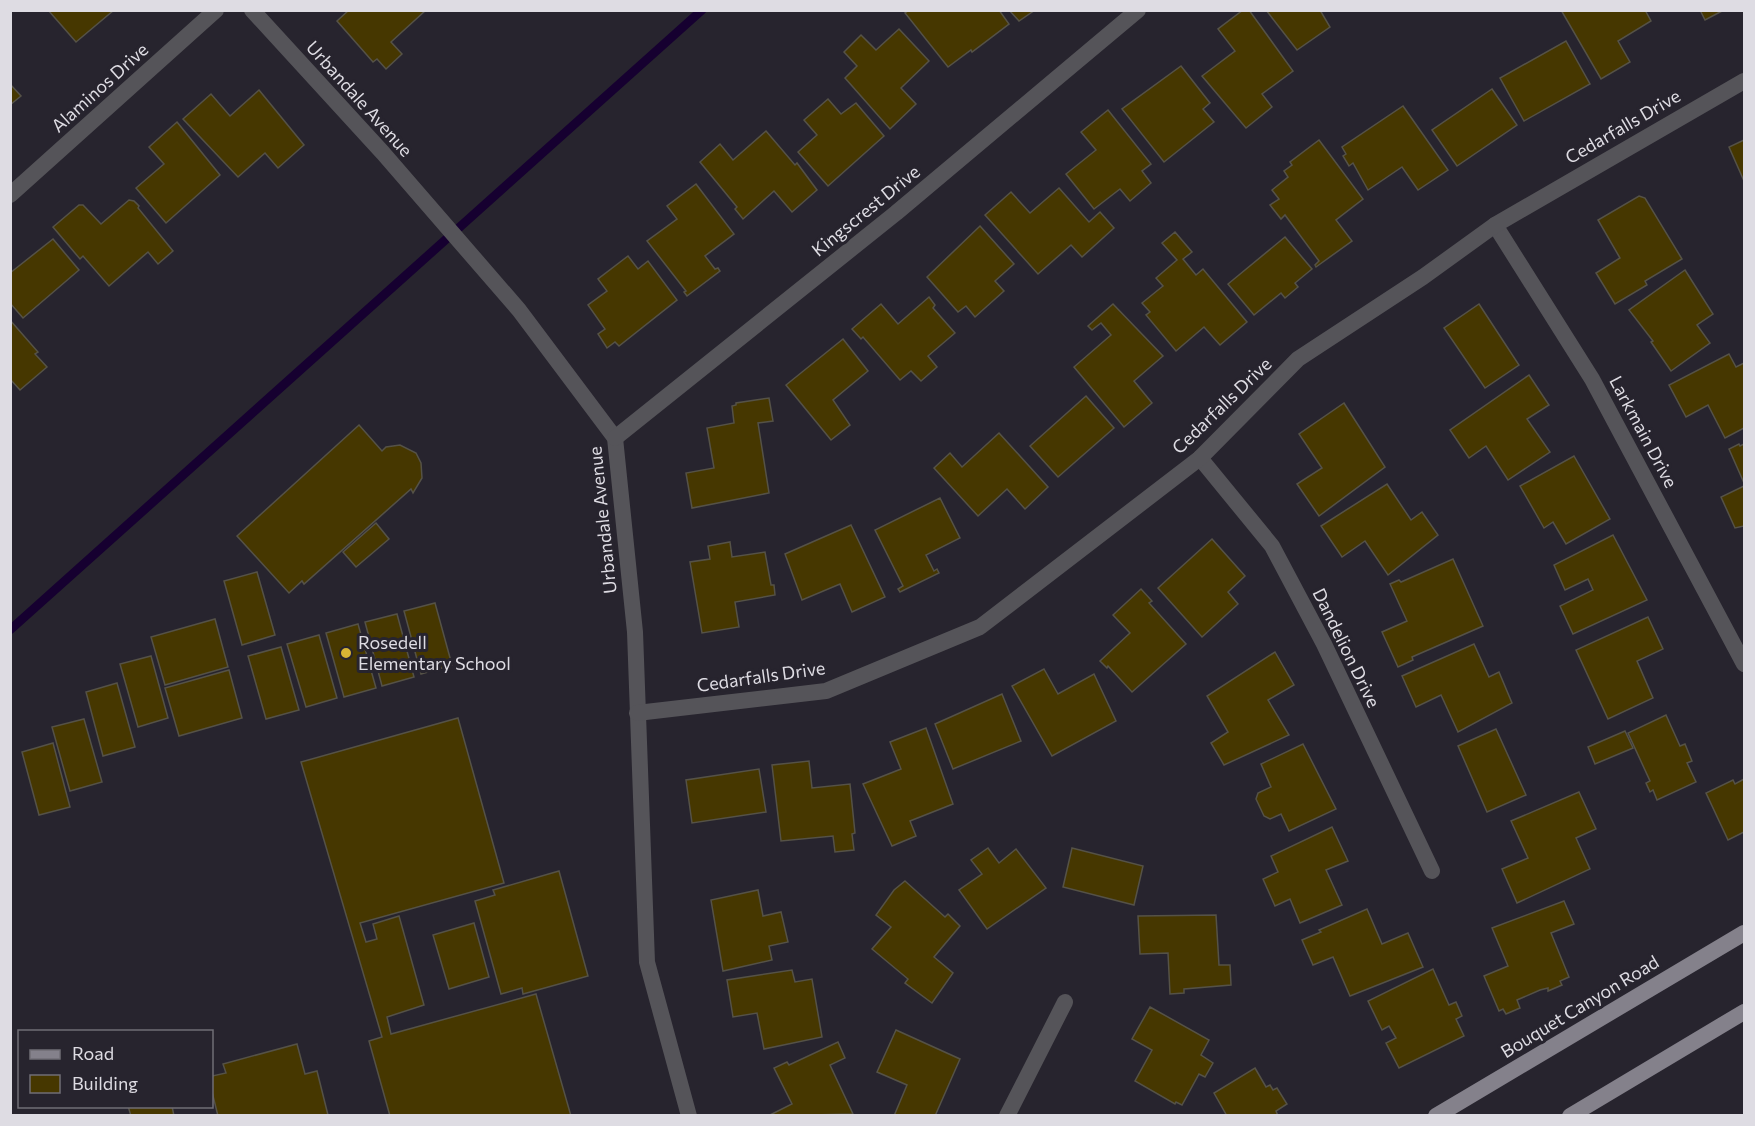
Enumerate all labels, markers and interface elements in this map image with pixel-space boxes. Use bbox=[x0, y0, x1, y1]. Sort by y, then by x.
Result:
street label: Urbandale Avenue bbox=[302, 36, 417, 161]
street label: Alaminos Drive bbox=[46, 38, 152, 136]
street label: Cedarfalls Drive bbox=[1561, 84, 1684, 168]
street label: Kingscrest Drive bbox=[807, 160, 924, 261]
street label: Cedarfalls Drive bbox=[1167, 352, 1276, 458]
street label: Larkmain Drive bbox=[1605, 372, 1683, 491]
street label: Urbandale Avenue bbox=[583, 445, 621, 595]
street label: Dandelion Drive bbox=[1309, 584, 1385, 711]
place label: Rosedell Elementary School bbox=[358, 631, 511, 674]
marker: Rosedell Elementary School bbox=[339, 646, 353, 660]
street label: Cedarfalls Drive bbox=[695, 656, 826, 696]
street label: Bouquet Canyon Road bbox=[1496, 950, 1663, 1062]
legend bbox=[18, 1030, 213, 1108]
text: Road bbox=[72, 1042, 114, 1064]
text: Building bbox=[72, 1072, 138, 1094]

